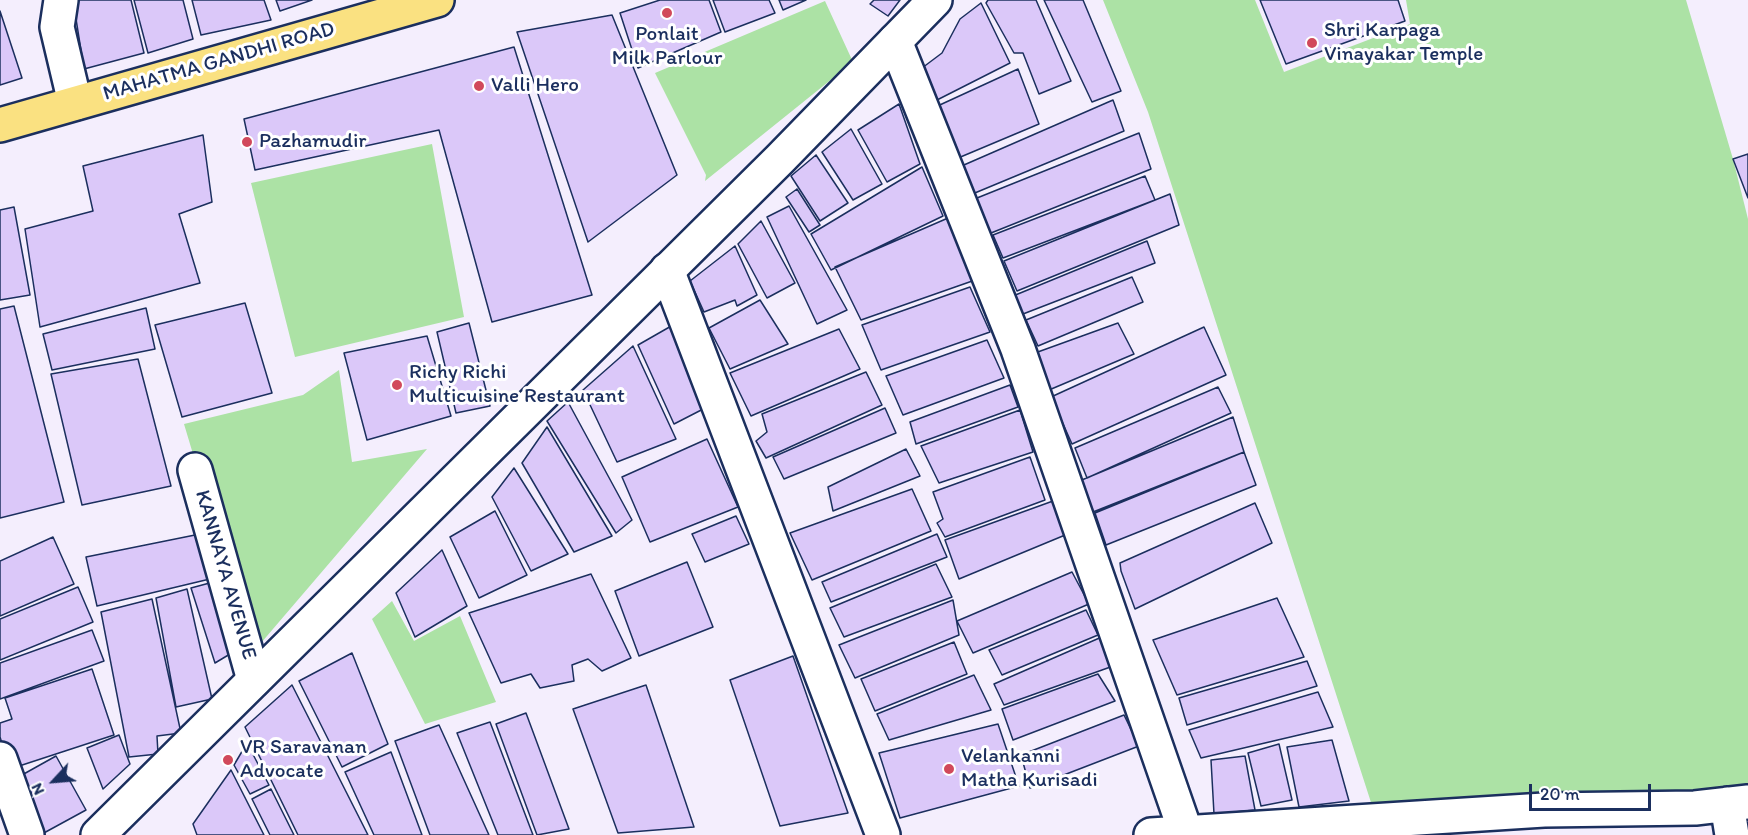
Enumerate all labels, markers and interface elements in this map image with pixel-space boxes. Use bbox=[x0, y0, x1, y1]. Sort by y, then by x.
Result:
marker: Ponlait Milk Parlour bbox=[660, 6, 674, 20]
street label: MAHATMA GANDHI ROAD bbox=[100, 17, 338, 107]
place label: Shri Karpaga Vinayakar Temple bbox=[1324, 18, 1483, 68]
place label: Ponlait Milk Parlour bbox=[612, 22, 722, 72]
marker: Shri Karpaga Vinayakar Temple bbox=[1305, 36, 1319, 50]
place label: Valli Hero bbox=[491, 73, 579, 99]
marker: Valli Hero bbox=[472, 79, 486, 93]
place label: Pazhamudir bbox=[259, 129, 366, 155]
marker: Pazhamudir bbox=[240, 135, 254, 149]
place label: Richy Richi Multicuisine Restaurant bbox=[409, 360, 625, 410]
marker: Richy Richi Multicuisine Restaurant bbox=[390, 378, 404, 392]
street label: KANNAYA AVENUE bbox=[189, 487, 261, 663]
place label: VR Saravanan Advocate bbox=[240, 735, 367, 785]
place label: Velankanni Matha Kurisadi bbox=[961, 744, 1098, 794]
north arrow bbox=[24, 751, 84, 811]
marker: VR Saravanan Advocate bbox=[221, 753, 235, 767]
marker: Velankanni Matha Kurisadi bbox=[942, 762, 956, 776]
scale bar bbox=[1532, 772, 1654, 810]
text: N bbox=[26, 780, 48, 798]
text: 20 m bbox=[1540, 783, 1580, 805]

